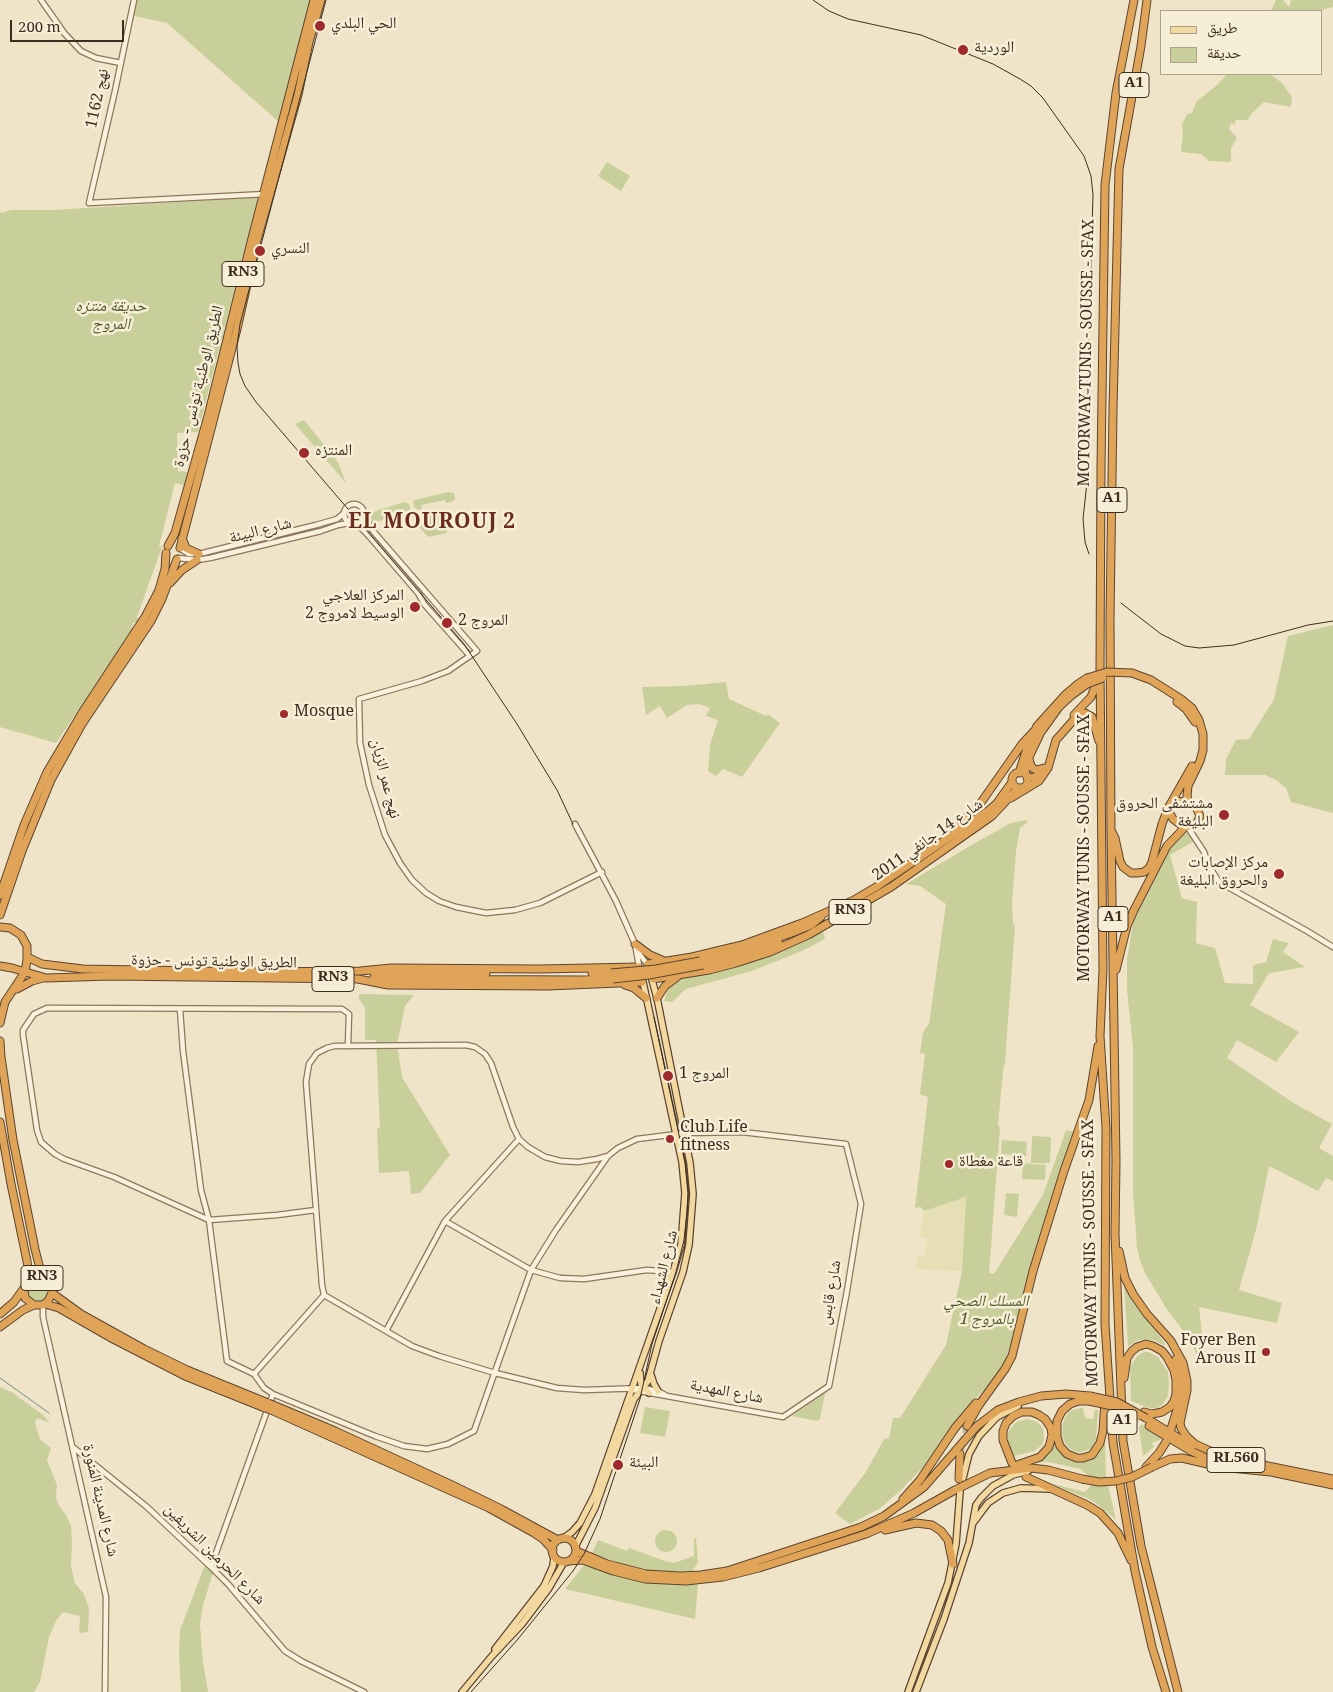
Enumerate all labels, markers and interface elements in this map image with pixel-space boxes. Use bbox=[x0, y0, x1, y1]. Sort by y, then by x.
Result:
scale bar bbox=[12, 10, 126, 42]
legend bbox=[1160, 10, 1323, 75]
text: 200 m bbox=[18, 16, 61, 42]
place label: الحي البلدي bbox=[331, 16, 397, 36]
text: طريق bbox=[1207, 17, 1238, 43]
marker: الحي البلدي bbox=[313, 19, 327, 33]
place label: الوردية bbox=[974, 40, 1014, 60]
text: حديقة bbox=[1207, 42, 1241, 68]
marker: الوردية bbox=[956, 43, 970, 57]
street label: نهج 1162 bbox=[84, 67, 116, 131]
road number: A1 bbox=[1119, 72, 1149, 98]
street label: MOTORWAY TUNIS - SOUSSE - SFAX bbox=[1077, 219, 1101, 487]
place label: النسري bbox=[271, 241, 310, 261]
marker: النسري bbox=[253, 244, 267, 258]
road number: RN3 bbox=[222, 262, 264, 286]
park label: حديقة منتزه المروج bbox=[76, 299, 146, 337]
street label: الطريق الوطنية تونس - حزوة bbox=[172, 304, 230, 470]
place label: المنتزه bbox=[315, 443, 352, 463]
marker: المنتزه bbox=[297, 446, 311, 460]
road number: A1 bbox=[1097, 488, 1127, 512]
district label: EL MOUROUJ 2 bbox=[347, 512, 517, 538]
street label: شارع البيئة bbox=[228, 516, 294, 550]
place label: المركز العلاجي الوسيط لامروج 2 bbox=[305, 588, 404, 626]
marker: المركز العلاجي الوسيط لامروج 2 bbox=[408, 600, 422, 614]
place label: المروج 2 bbox=[458, 613, 508, 633]
marker: المروج 2 bbox=[440, 616, 454, 630]
place label: Mosque bbox=[294, 704, 354, 724]
marker: Mosque bbox=[278, 708, 290, 720]
street label: MOTORWAY TUNIS - SOUSSE - SFAX bbox=[1077, 714, 1097, 982]
street label: نهج عمر الزيان bbox=[364, 737, 402, 821]
place label: مشتشفى الحروق البليغة bbox=[1116, 796, 1213, 834]
street label: شارع 14 جانفي 2011 bbox=[870, 797, 988, 887]
marker: مشتشفى الحروق البليغة bbox=[1217, 808, 1231, 822]
place label: مركز الإصابات والحروق البليغة bbox=[1179, 855, 1268, 893]
marker: مركز الإصابات والحروق البليغة bbox=[1272, 867, 1286, 881]
road number: RN3 bbox=[829, 900, 871, 924]
road number: A1 bbox=[1098, 906, 1128, 932]
street label: الطريق الوطنية تونس - حزوة bbox=[131, 953, 297, 975]
road number: RN3 bbox=[312, 966, 354, 992]
place label: المروج 1 bbox=[679, 1066, 729, 1086]
marker: المروج 1 bbox=[661, 1069, 675, 1083]
street label: MOTORWAY TUNIS - SOUSSE - SFAX bbox=[1081, 1119, 1105, 1387]
place label: Club Life fitness bbox=[680, 1120, 748, 1158]
marker: Club Life fitness bbox=[664, 1133, 676, 1145]
place label: قاعة مغطاة bbox=[959, 1154, 1023, 1174]
marker: قاعة مغطاة bbox=[943, 1158, 955, 1170]
street label: شارع الشهداء bbox=[647, 1229, 685, 1307]
street label: شارع قابس bbox=[818, 1259, 848, 1327]
road number: RN3 bbox=[21, 1266, 63, 1290]
park label: المسلك الصحي بالمروج 1 bbox=[944, 1294, 1028, 1332]
place label: Foyer Ben Arous II bbox=[1180, 1333, 1256, 1371]
marker: Foyer Ben Arous II bbox=[1260, 1346, 1272, 1358]
street label: شارع المهدية bbox=[688, 1378, 764, 1410]
road number: A1 bbox=[1107, 1410, 1137, 1434]
street label: شارع المدينة المنورة bbox=[76, 1443, 120, 1559]
road number: RL560 bbox=[1207, 1448, 1265, 1472]
place label: البيئة bbox=[629, 1455, 659, 1475]
marker: البيئة bbox=[611, 1458, 625, 1472]
street label: شارع الحرمين الشريفين bbox=[158, 1501, 268, 1611]

